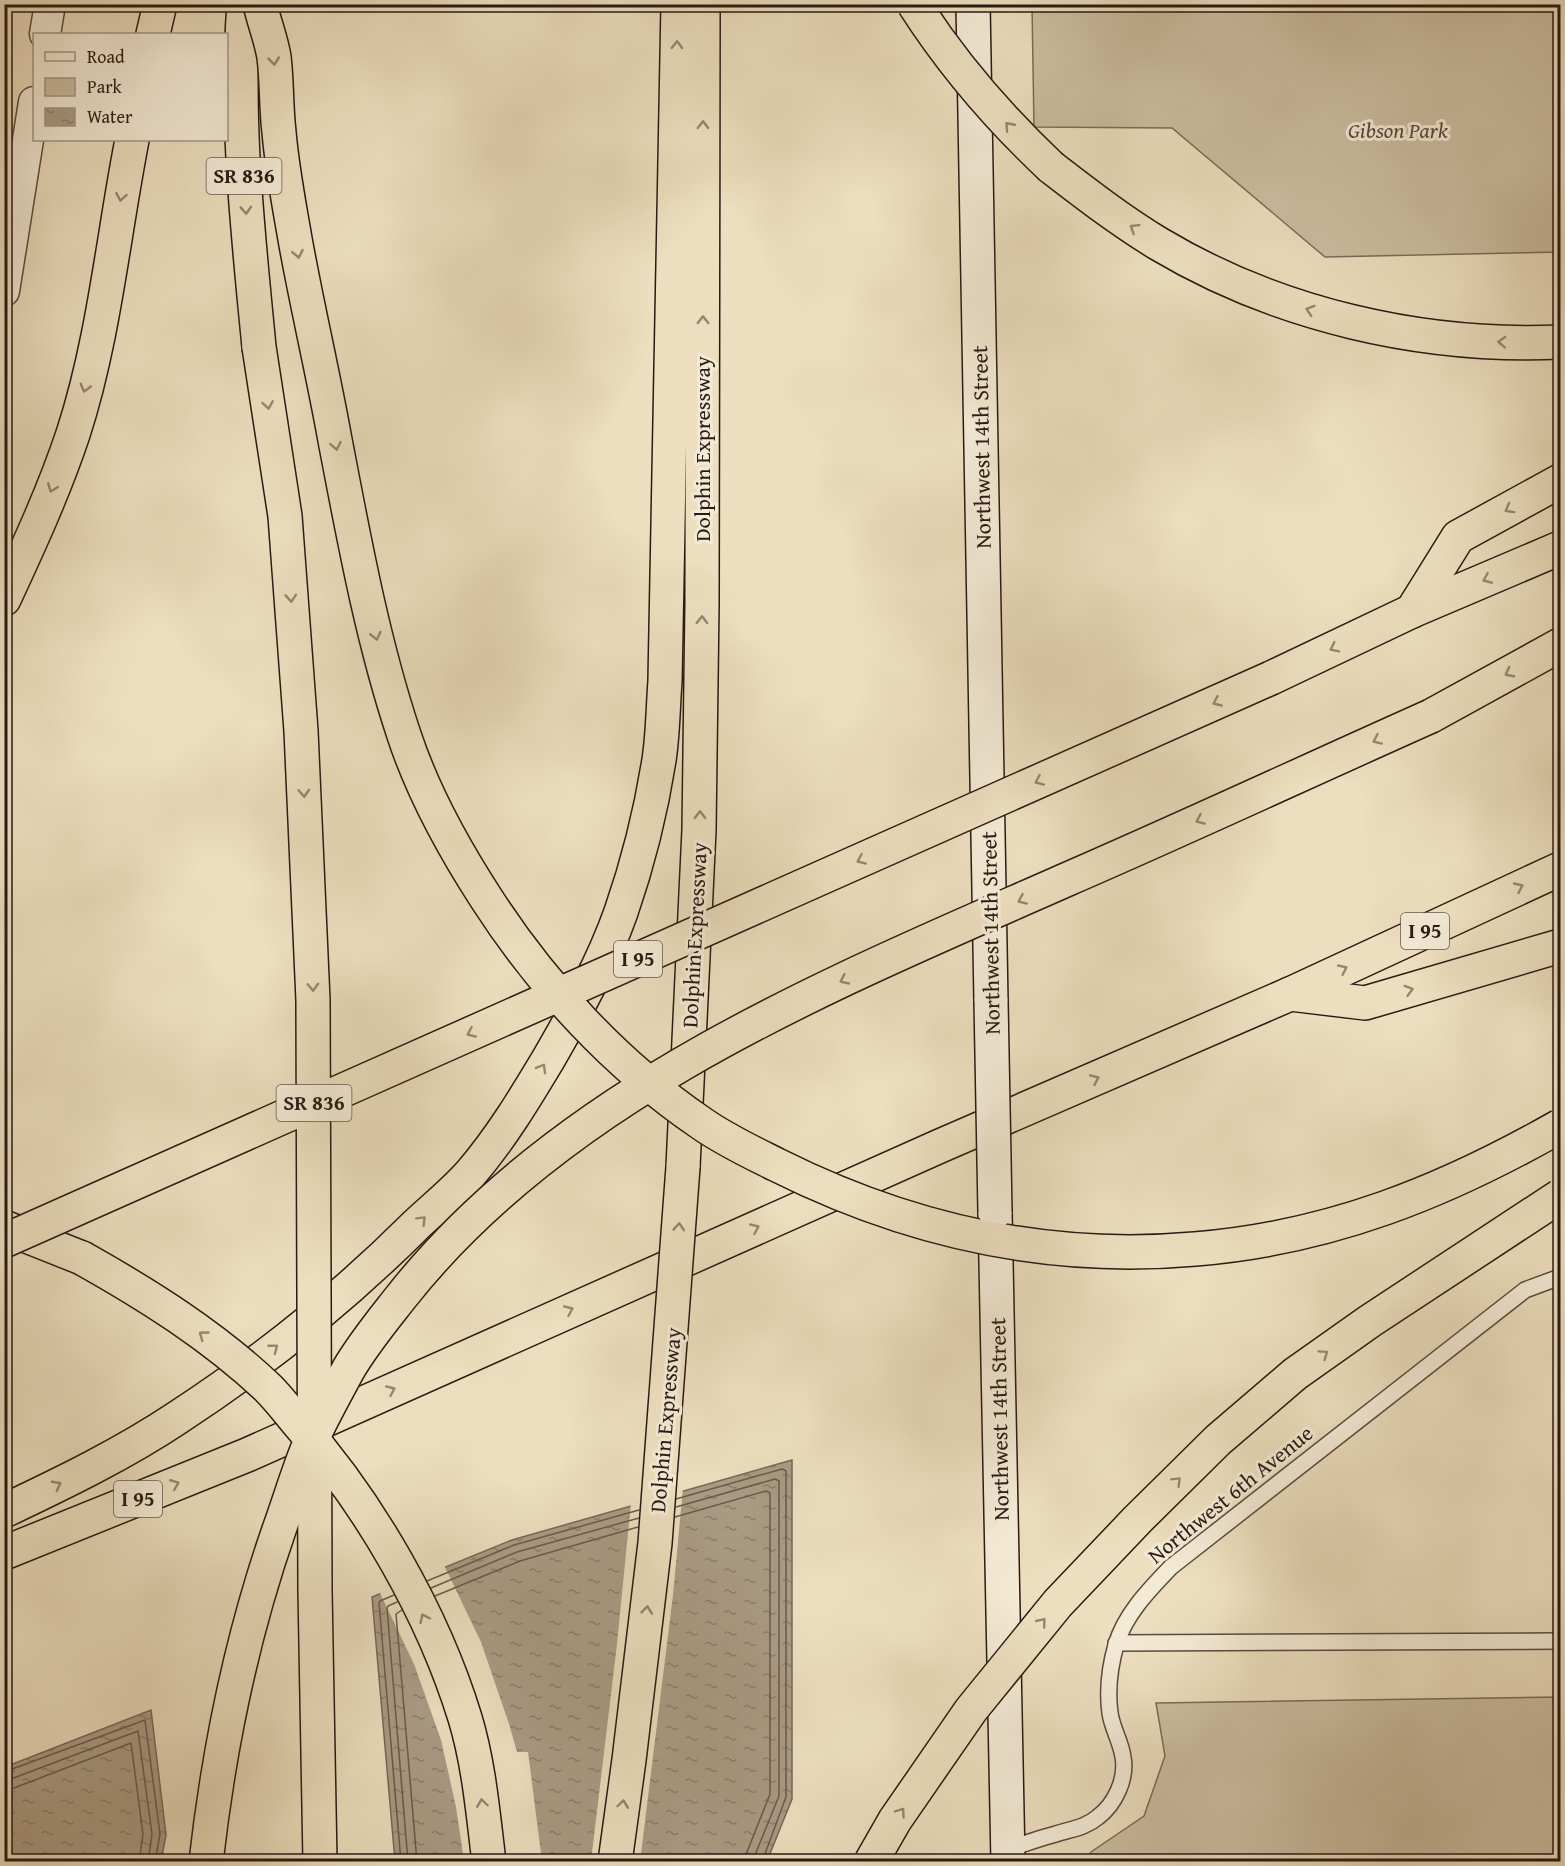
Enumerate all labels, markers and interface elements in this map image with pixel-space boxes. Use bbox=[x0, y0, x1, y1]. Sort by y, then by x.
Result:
legend bbox=[33, 33, 228, 141]
one-way arrow bbox=[671, 40, 683, 49]
text: Road bbox=[87, 43, 125, 70]
one-way arrow bbox=[267, 57, 280, 66]
text: Park bbox=[87, 73, 123, 100]
text: Water bbox=[87, 103, 133, 130]
park label: Gibson Park bbox=[1348, 114, 1449, 146]
one-way arrow bbox=[697, 121, 709, 130]
one-way arrow bbox=[1005, 123, 1016, 133]
road number: SR 836 bbox=[206, 158, 282, 194]
one-way arrow bbox=[116, 192, 128, 202]
one-way arrow bbox=[240, 205, 253, 214]
one-way arrow bbox=[1130, 224, 1140, 236]
one-way arrow bbox=[291, 249, 304, 259]
one-way arrow bbox=[1305, 305, 1316, 317]
one-way arrow bbox=[697, 316, 709, 325]
one-way arrow bbox=[1498, 336, 1507, 349]
street label: Northwest 14th Street bbox=[963, 345, 999, 549]
street label: Dolphin Expressway bbox=[686, 356, 718, 542]
one-way arrow bbox=[80, 383, 92, 393]
one-way arrow bbox=[262, 400, 274, 409]
one-way arrow bbox=[329, 440, 342, 450]
one-way arrow bbox=[47, 482, 59, 493]
one-way arrow bbox=[1505, 502, 1515, 513]
one-way arrow bbox=[1483, 572, 1494, 584]
one-way arrow bbox=[284, 594, 297, 603]
one-way arrow bbox=[696, 616, 708, 625]
one-way arrow bbox=[369, 631, 382, 641]
one-way arrow bbox=[1329, 641, 1340, 652]
one-way arrow bbox=[1505, 666, 1515, 677]
one-way arrow bbox=[1213, 695, 1224, 707]
one-way arrow bbox=[1373, 732, 1384, 744]
one-way arrow bbox=[1034, 774, 1045, 786]
one-way arrow bbox=[298, 788, 311, 797]
one-way arrow bbox=[693, 811, 706, 820]
one-way arrow bbox=[1195, 813, 1206, 825]
street label: Northwest 14th Street bbox=[972, 831, 1008, 1035]
street label: Dolphin Expressway bbox=[673, 841, 715, 1029]
one-way arrow bbox=[856, 853, 867, 865]
one-way arrow bbox=[1513, 882, 1524, 894]
one-way arrow bbox=[1017, 893, 1028, 905]
road number: I 95 bbox=[1401, 913, 1449, 949]
road number: I 95 bbox=[614, 941, 662, 977]
one-way arrow bbox=[1336, 965, 1347, 977]
one-way arrow bbox=[840, 973, 851, 985]
one-way arrow bbox=[306, 983, 319, 992]
one-way arrow bbox=[1403, 985, 1414, 997]
one-way arrow bbox=[467, 1026, 478, 1038]
one-way arrow bbox=[535, 1064, 547, 1075]
one-way arrow bbox=[1088, 1074, 1099, 1086]
road number: SR 836 bbox=[276, 1085, 352, 1121]
one-way arrow bbox=[414, 1217, 425, 1228]
one-way arrow bbox=[673, 1223, 686, 1232]
one-way arrow bbox=[749, 1223, 760, 1235]
one-way arrow bbox=[562, 1305, 573, 1317]
street label: Northwest 14th Street bbox=[981, 1317, 1017, 1521]
street label: Dolphin Expressway bbox=[641, 1326, 689, 1514]
one-way arrow bbox=[199, 1332, 210, 1343]
one-way arrow bbox=[268, 1344, 279, 1355]
one-way arrow bbox=[1318, 1350, 1329, 1361]
one-way arrow bbox=[384, 1385, 395, 1397]
street label: Northwest 6th Avenue bbox=[1140, 1417, 1320, 1571]
one-way arrow bbox=[1169, 1477, 1180, 1488]
one-way arrow bbox=[169, 1479, 180, 1491]
one-way arrow bbox=[50, 1481, 61, 1492]
road number: I 95 bbox=[114, 1481, 162, 1517]
one-way arrow bbox=[640, 1606, 653, 1615]
one-way arrow bbox=[420, 1614, 432, 1625]
one-way arrow bbox=[1035, 1618, 1046, 1629]
one-way arrow bbox=[476, 1799, 488, 1808]
one-way arrow bbox=[617, 1799, 629, 1808]
one-way arrow bbox=[894, 1807, 905, 1818]

